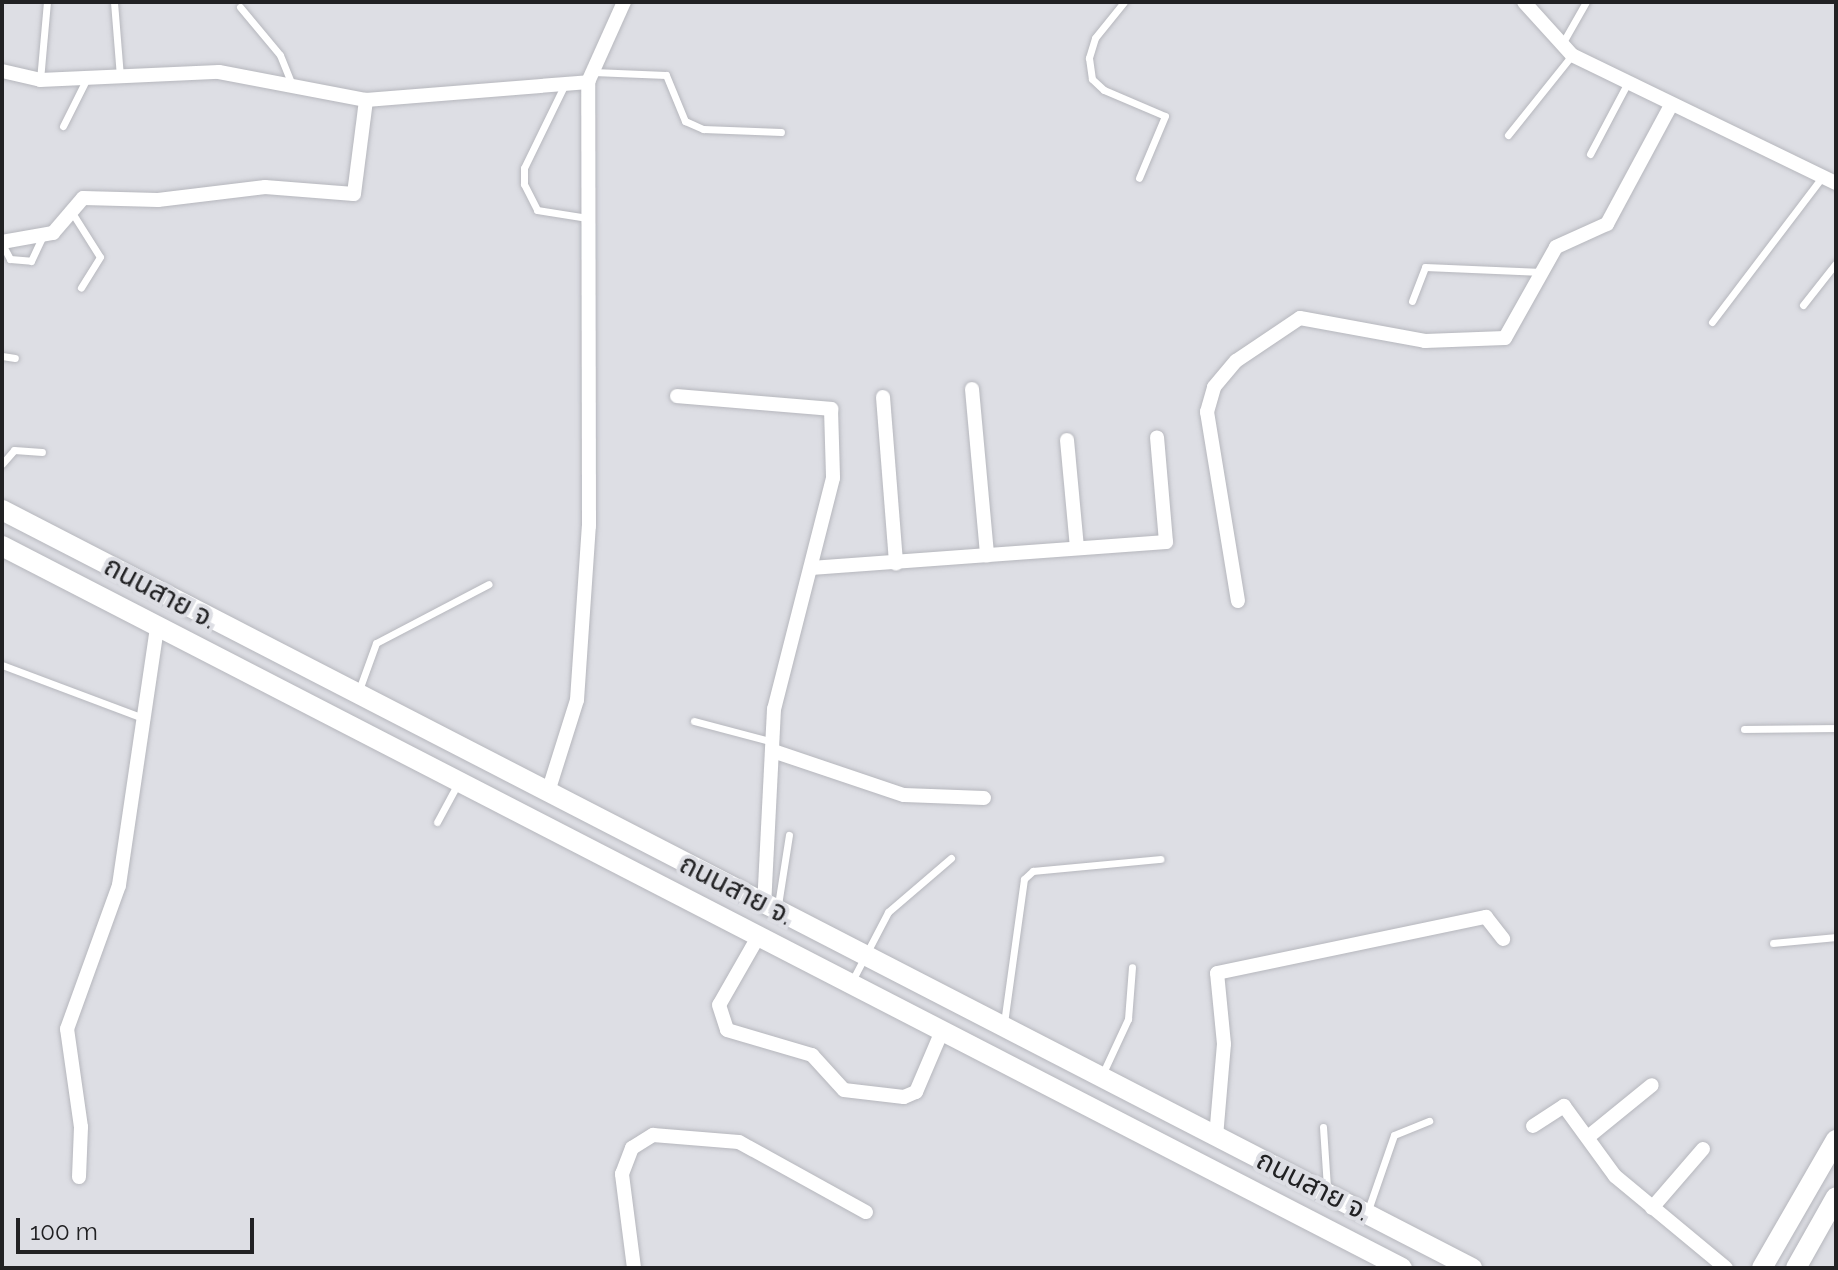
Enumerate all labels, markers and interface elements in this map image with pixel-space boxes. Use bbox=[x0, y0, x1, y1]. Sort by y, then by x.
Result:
street label: ถนนสาย จ. bbox=[98, 549, 222, 637]
street label: ถนนสาย จ. bbox=[674, 847, 798, 933]
street label: ถนนสาย จ. bbox=[1251, 1143, 1375, 1229]
scale bar bbox=[20, 1202, 258, 1252]
text: 100 m bbox=[30, 1217, 98, 1246]

